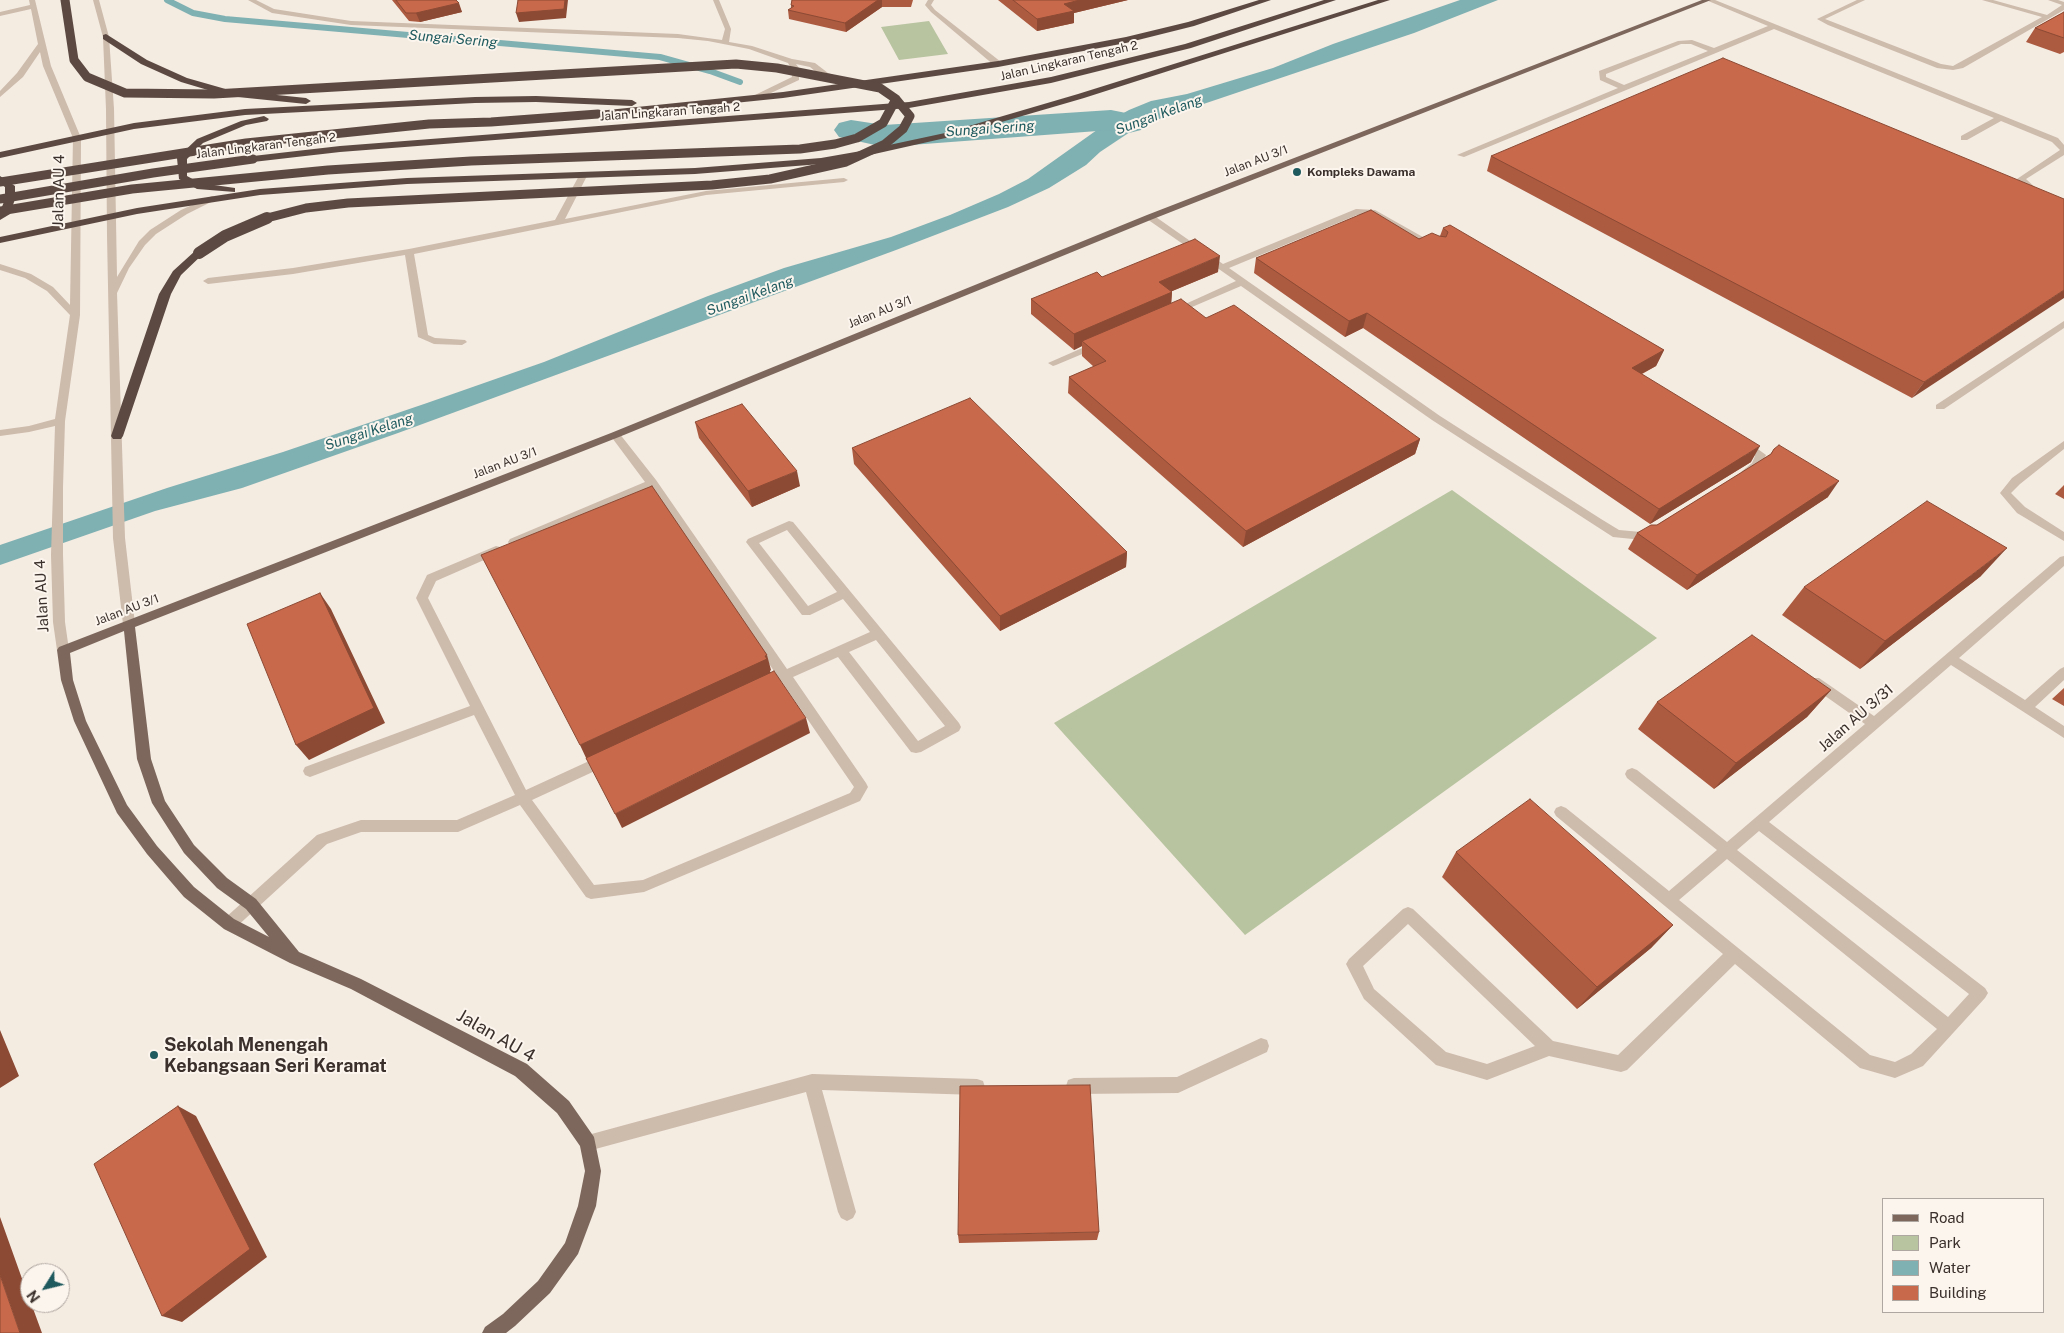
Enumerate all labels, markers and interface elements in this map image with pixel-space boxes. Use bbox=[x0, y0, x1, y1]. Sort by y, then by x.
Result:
water label: Sungai Sering bbox=[408, 27, 498, 51]
street label: Jalan Lingkaran Tengah 2 bbox=[999, 38, 1139, 84]
water label: Sungai Kelang bbox=[1113, 91, 1205, 139]
street label: Jalan Lingkaran Tengah 2 bbox=[599, 100, 741, 124]
water label: Sungai Sering bbox=[945, 118, 1035, 140]
street label: Jalan Lingkaran Tengah 2 bbox=[195, 130, 337, 162]
street label: Jalan AU 3/1 bbox=[1222, 142, 1290, 180]
street label: Jalan AU 4 bbox=[49, 154, 69, 228]
place label: Kompleks Dawama bbox=[1307, 165, 1415, 179]
marker: Kompleks Dawama bbox=[1291, 166, 1303, 178]
water label: Sungai Kelang bbox=[704, 272, 796, 320]
street label: Jalan AU 3/1 bbox=[846, 293, 914, 331]
water label: Sungai Kelang bbox=[323, 410, 415, 454]
street label: Jalan AU 3/1 bbox=[471, 444, 539, 482]
street label: Jalan AU 4 bbox=[31, 559, 53, 633]
street label: Jalan AU 3/1 bbox=[93, 591, 161, 629]
street label: Jalan AU 3/31 bbox=[1815, 680, 1897, 756]
street label: Jalan AU 4 bbox=[453, 1005, 539, 1067]
place label: Sekolah Menengah Kebangsaan Seri Keramat bbox=[164, 1034, 387, 1076]
marker: Sekolah Menengah Kebangsaan Seri Keramat bbox=[148, 1049, 160, 1061]
legend bbox=[1882, 1198, 2044, 1313]
text: Road bbox=[1929, 1209, 1965, 1226]
text: Park bbox=[1929, 1234, 1961, 1251]
text: Water bbox=[1929, 1259, 1971, 1276]
north arrow bbox=[20, 1263, 70, 1313]
text: Building bbox=[1929, 1284, 1987, 1301]
text: N bbox=[24, 1287, 43, 1305]

